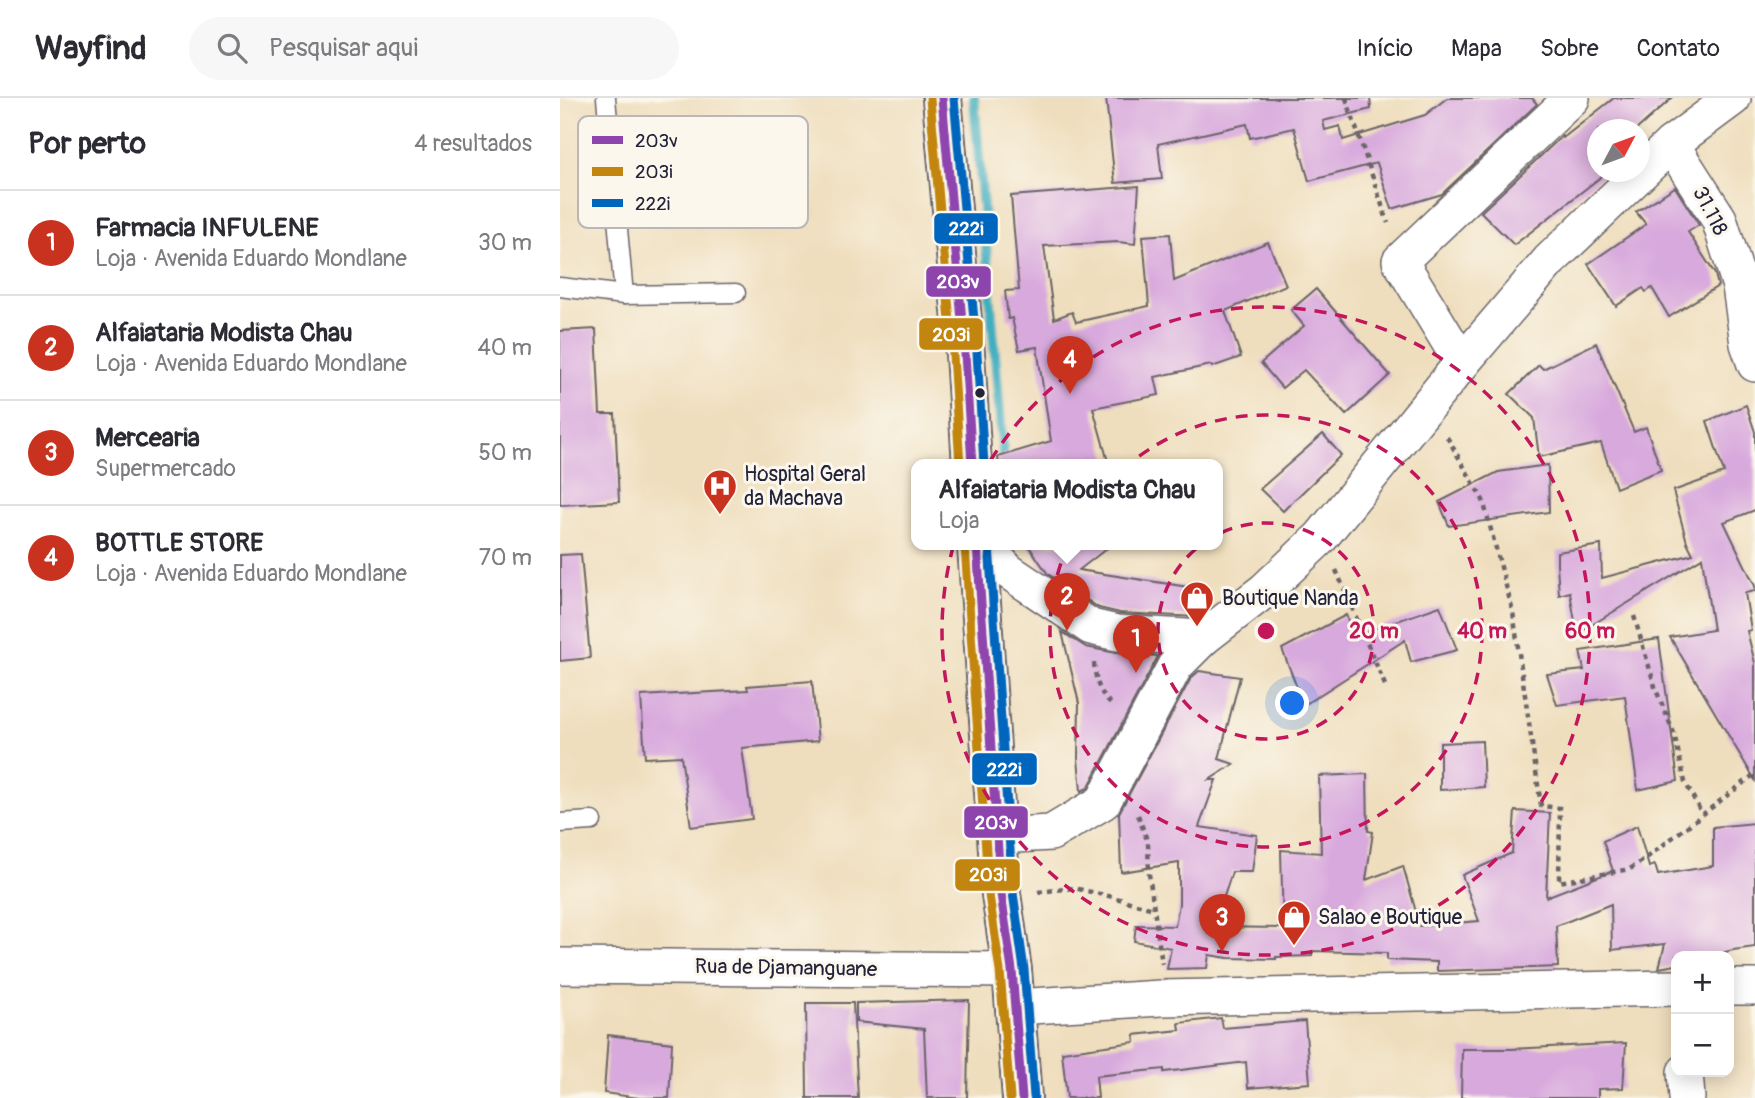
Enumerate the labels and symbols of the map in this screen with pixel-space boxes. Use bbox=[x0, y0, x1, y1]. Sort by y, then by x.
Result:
legend bbox=[578, 116, 808, 228]
north arrow bbox=[1587, 119, 1650, 182]
text: 203v bbox=[635, 129, 678, 153]
text: 203i bbox=[635, 160, 673, 184]
street label: 31.118 bbox=[1686, 182, 1734, 240]
text: 222i bbox=[635, 192, 670, 216]
line badge: 222i bbox=[933, 212, 999, 245]
text: 222i bbox=[948, 217, 984, 241]
line badge: 203v bbox=[925, 265, 992, 298]
text: 203v bbox=[937, 270, 980, 294]
line badge: 203i bbox=[918, 317, 984, 351]
text: 203i bbox=[932, 323, 970, 347]
pin: 4 bbox=[1047, 336, 1093, 394]
unlabelled marker bbox=[973, 386, 987, 400]
place label: Hospital Geral da Machava bbox=[744, 461, 866, 512]
hospital icon: Hospital Geral da Machava bbox=[701, 467, 739, 516]
pin: 2 bbox=[1044, 573, 1090, 631]
shop icon: Boutique Nanda bbox=[1178, 579, 1216, 628]
place label: Boutique Nanda bbox=[1222, 585, 1359, 612]
pin: 1 bbox=[1113, 615, 1159, 673]
text: 20 m bbox=[1349, 618, 1399, 645]
text: 40 m bbox=[1457, 618, 1507, 645]
text: 60 m bbox=[1565, 618, 1615, 645]
centre of rings bbox=[1254, 619, 1278, 643]
your location bbox=[1275, 686, 1309, 720]
line badge: 222i bbox=[971, 752, 1038, 786]
text: 222i bbox=[986, 758, 1022, 782]
line badge: 203v bbox=[963, 805, 1029, 839]
text: 203v bbox=[975, 811, 1018, 835]
line badge: 203i bbox=[954, 858, 1021, 892]
text: 203i bbox=[969, 863, 1007, 887]
pin: 3 bbox=[1199, 894, 1245, 952]
shop icon: Salao e Boutique bbox=[1275, 898, 1313, 947]
place label: Salao e Boutique bbox=[1318, 904, 1463, 931]
street label: Rua de Djamanguane bbox=[695, 953, 878, 983]

